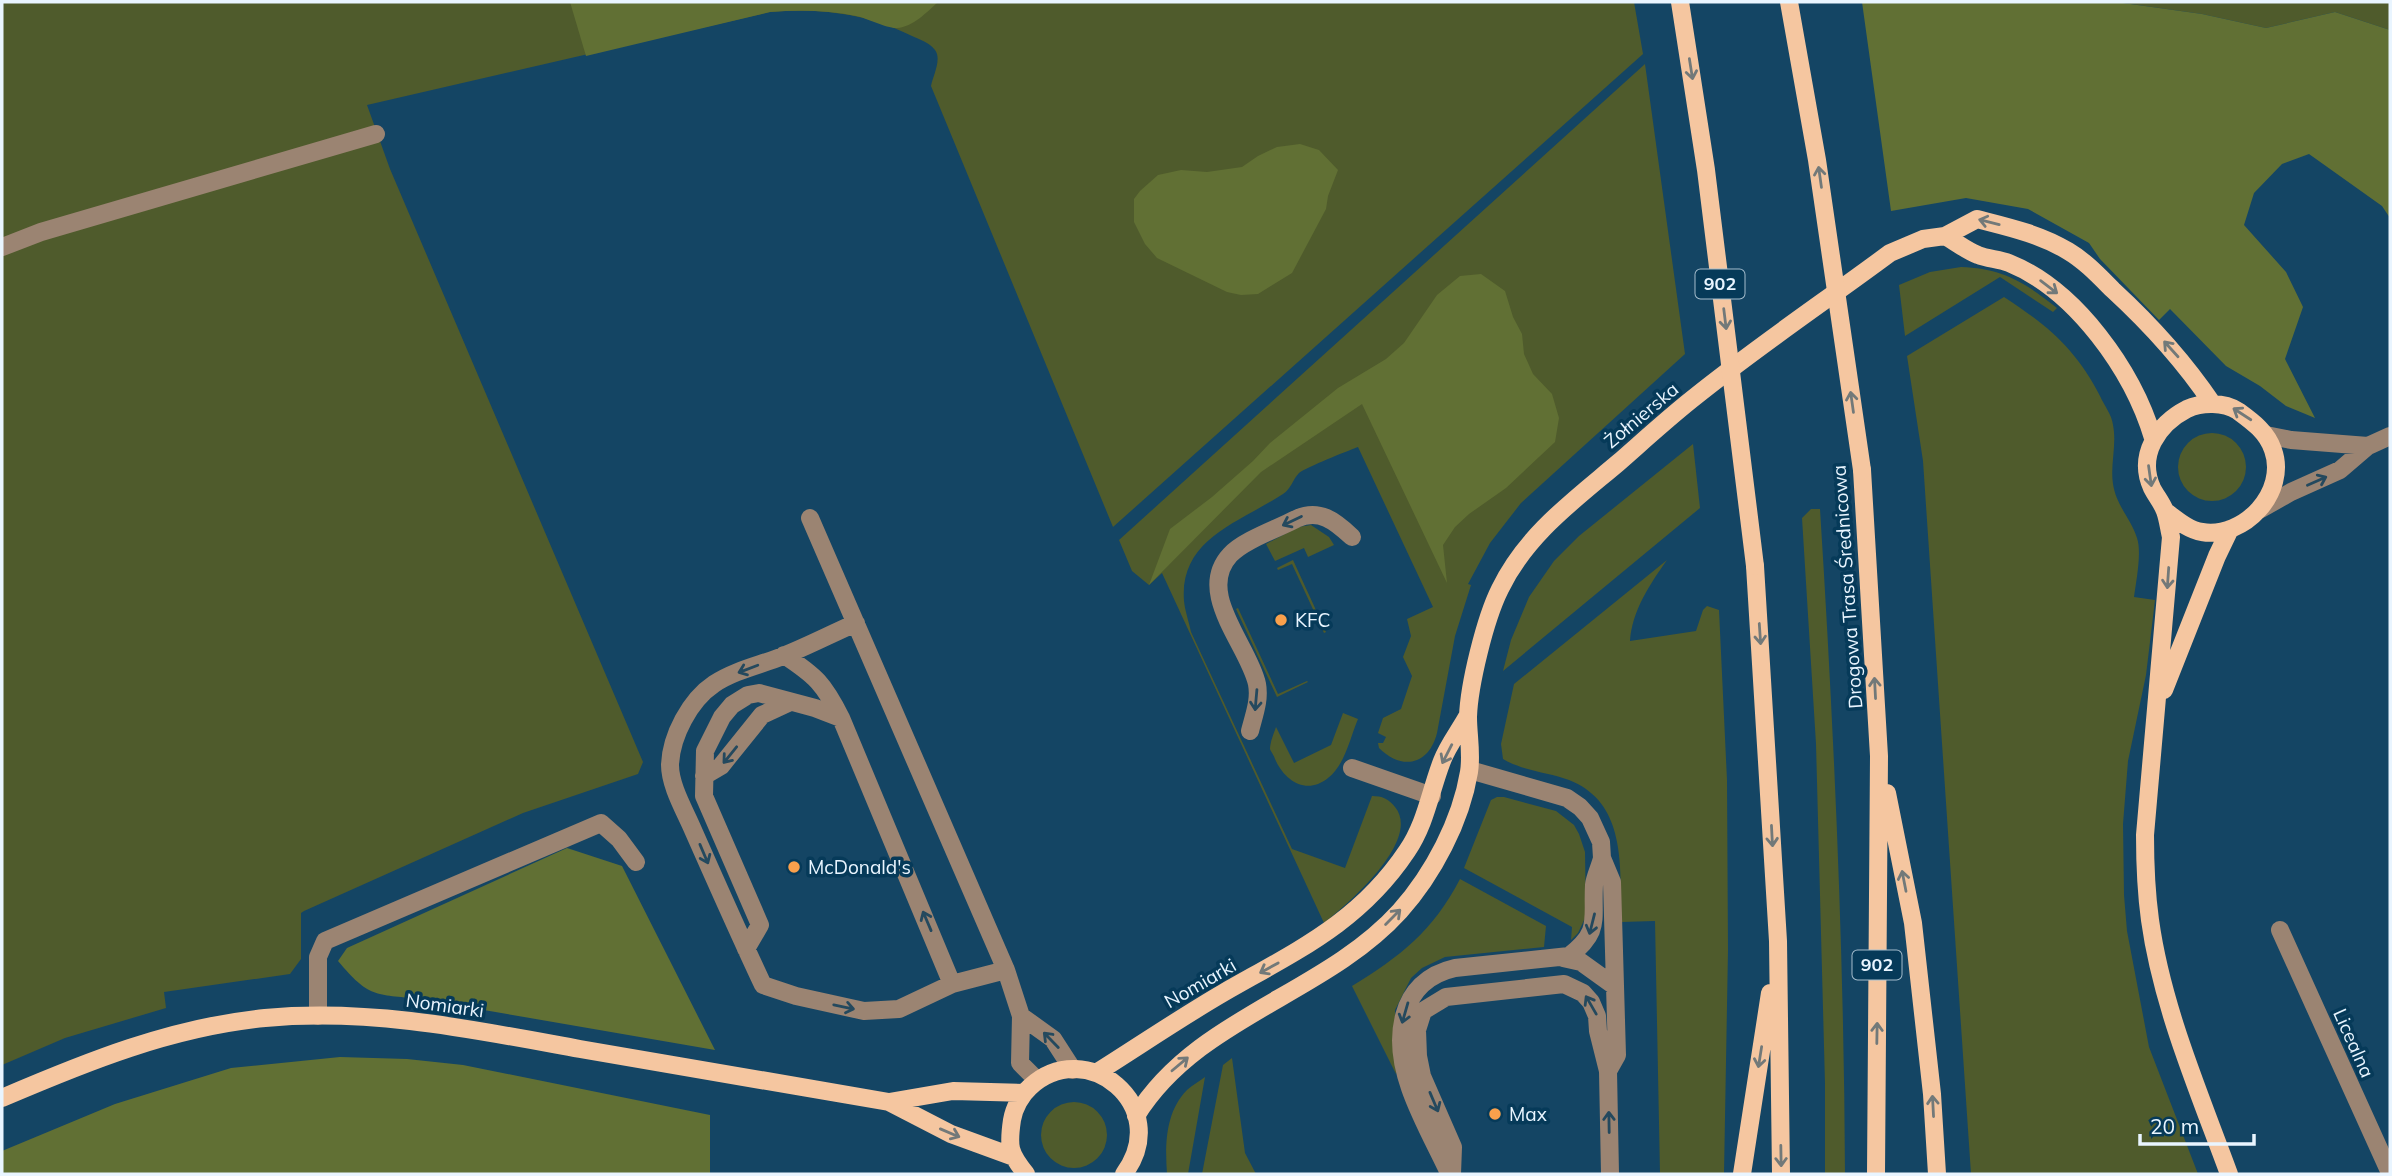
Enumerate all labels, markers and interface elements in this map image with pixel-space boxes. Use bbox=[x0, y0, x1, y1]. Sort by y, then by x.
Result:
one-way arrow bbox=[1684, 57, 1697, 80]
one-way arrow bbox=[1813, 166, 1826, 189]
one-way arrow bbox=[1978, 215, 2000, 228]
road number: 902 bbox=[1696, 270, 1744, 298]
one-way arrow bbox=[2040, 279, 2059, 294]
one-way arrow bbox=[1718, 307, 1731, 330]
one-way arrow bbox=[2163, 341, 2180, 358]
street label: Żołnierska bbox=[1599, 377, 1683, 453]
one-way arrow bbox=[1845, 391, 1858, 414]
one-way arrow bbox=[2232, 407, 2252, 421]
street label: Drogowa Trasa Średnicowa bbox=[1827, 464, 1867, 710]
one-way arrow bbox=[2144, 464, 2157, 487]
one-way arrow bbox=[2306, 474, 2327, 487]
one-way arrow bbox=[1282, 515, 1303, 529]
one-way arrow bbox=[2162, 567, 2175, 590]
place label: KFC bbox=[1295, 608, 1330, 632]
marker: KFC bbox=[1273, 612, 1289, 628]
one-way arrow bbox=[1754, 623, 1767, 645]
one-way arrow bbox=[737, 663, 759, 676]
one-way arrow bbox=[1868, 677, 1881, 700]
one-way arrow bbox=[1249, 688, 1262, 711]
one-way arrow bbox=[1439, 743, 1453, 764]
one-way arrow bbox=[722, 746, 737, 764]
one-way arrow bbox=[1766, 824, 1779, 847]
one-way arrow bbox=[698, 843, 711, 864]
place label: McDonald's bbox=[808, 855, 911, 879]
marker: McDonald's bbox=[786, 859, 802, 875]
one-way arrow bbox=[1897, 870, 1911, 893]
one-way arrow bbox=[1384, 909, 1401, 926]
one-way arrow bbox=[919, 911, 932, 932]
one-way arrow bbox=[1585, 913, 1598, 935]
road number: 902 bbox=[1853, 950, 1902, 980]
street label: Nomiarki bbox=[1160, 953, 1240, 1013]
one-way arrow bbox=[1259, 962, 1280, 975]
street label: Nomiarki bbox=[404, 988, 486, 1022]
one-way arrow bbox=[1584, 996, 1598, 1016]
one-way arrow bbox=[832, 1000, 855, 1014]
one-way arrow bbox=[1398, 1002, 1411, 1024]
street label: Licealna bbox=[2328, 1005, 2380, 1081]
one-way arrow bbox=[1870, 1021, 1884, 1044]
one-way arrow bbox=[1042, 1032, 1059, 1049]
one-way arrow bbox=[1753, 1045, 1766, 1068]
one-way arrow bbox=[1171, 1056, 1189, 1072]
one-way arrow bbox=[1428, 1091, 1441, 1112]
one-way arrow bbox=[1926, 1095, 1939, 1118]
place label: Max bbox=[1509, 1102, 1547, 1126]
scale bar bbox=[2140, 1102, 2254, 1146]
marker: Max bbox=[1487, 1106, 1503, 1122]
one-way arrow bbox=[1602, 1111, 1615, 1134]
text: 20 m bbox=[2150, 1113, 2199, 1139]
one-way arrow bbox=[939, 1127, 960, 1140]
one-way arrow bbox=[1774, 1145, 1788, 1168]

